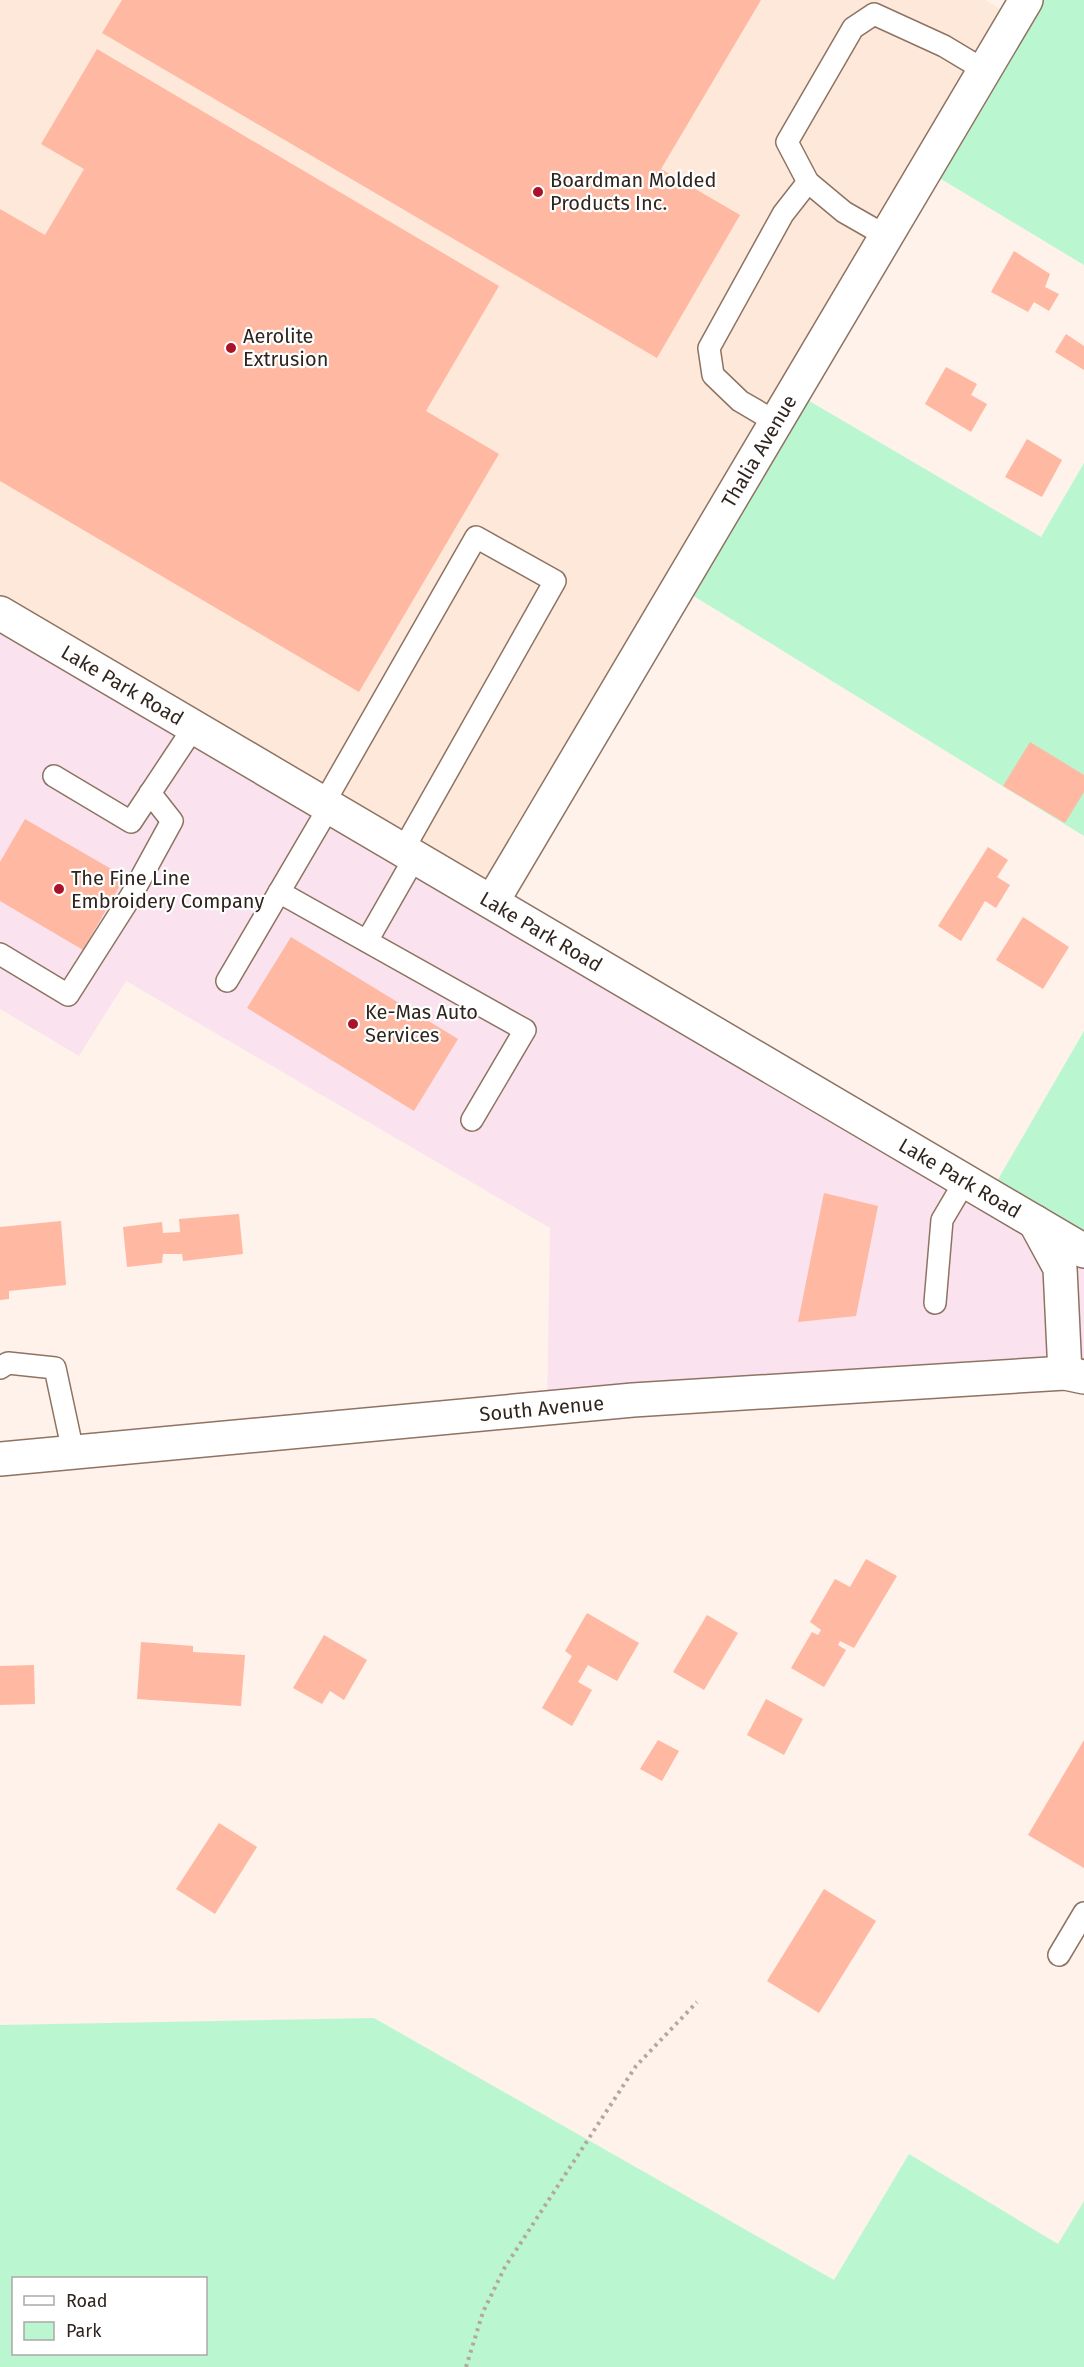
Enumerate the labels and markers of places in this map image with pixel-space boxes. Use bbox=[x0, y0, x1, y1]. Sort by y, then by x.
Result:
place label: Boardman Molded Products Inc. bbox=[550, 168, 716, 215]
marker: Boardman Molded Products Inc. bbox=[531, 185, 545, 199]
place label: Aerolite Extrusion bbox=[243, 324, 328, 371]
marker: Aerolite Extrusion bbox=[224, 341, 238, 355]
place label: The Fine Line Embroidery Company bbox=[71, 866, 264, 913]
marker: The Fine Line Embroidery Company bbox=[52, 882, 66, 896]
place label: Ke-Mas Auto Services bbox=[365, 1000, 478, 1047]
marker: Ke-Mas Auto Services bbox=[346, 1017, 360, 1031]

